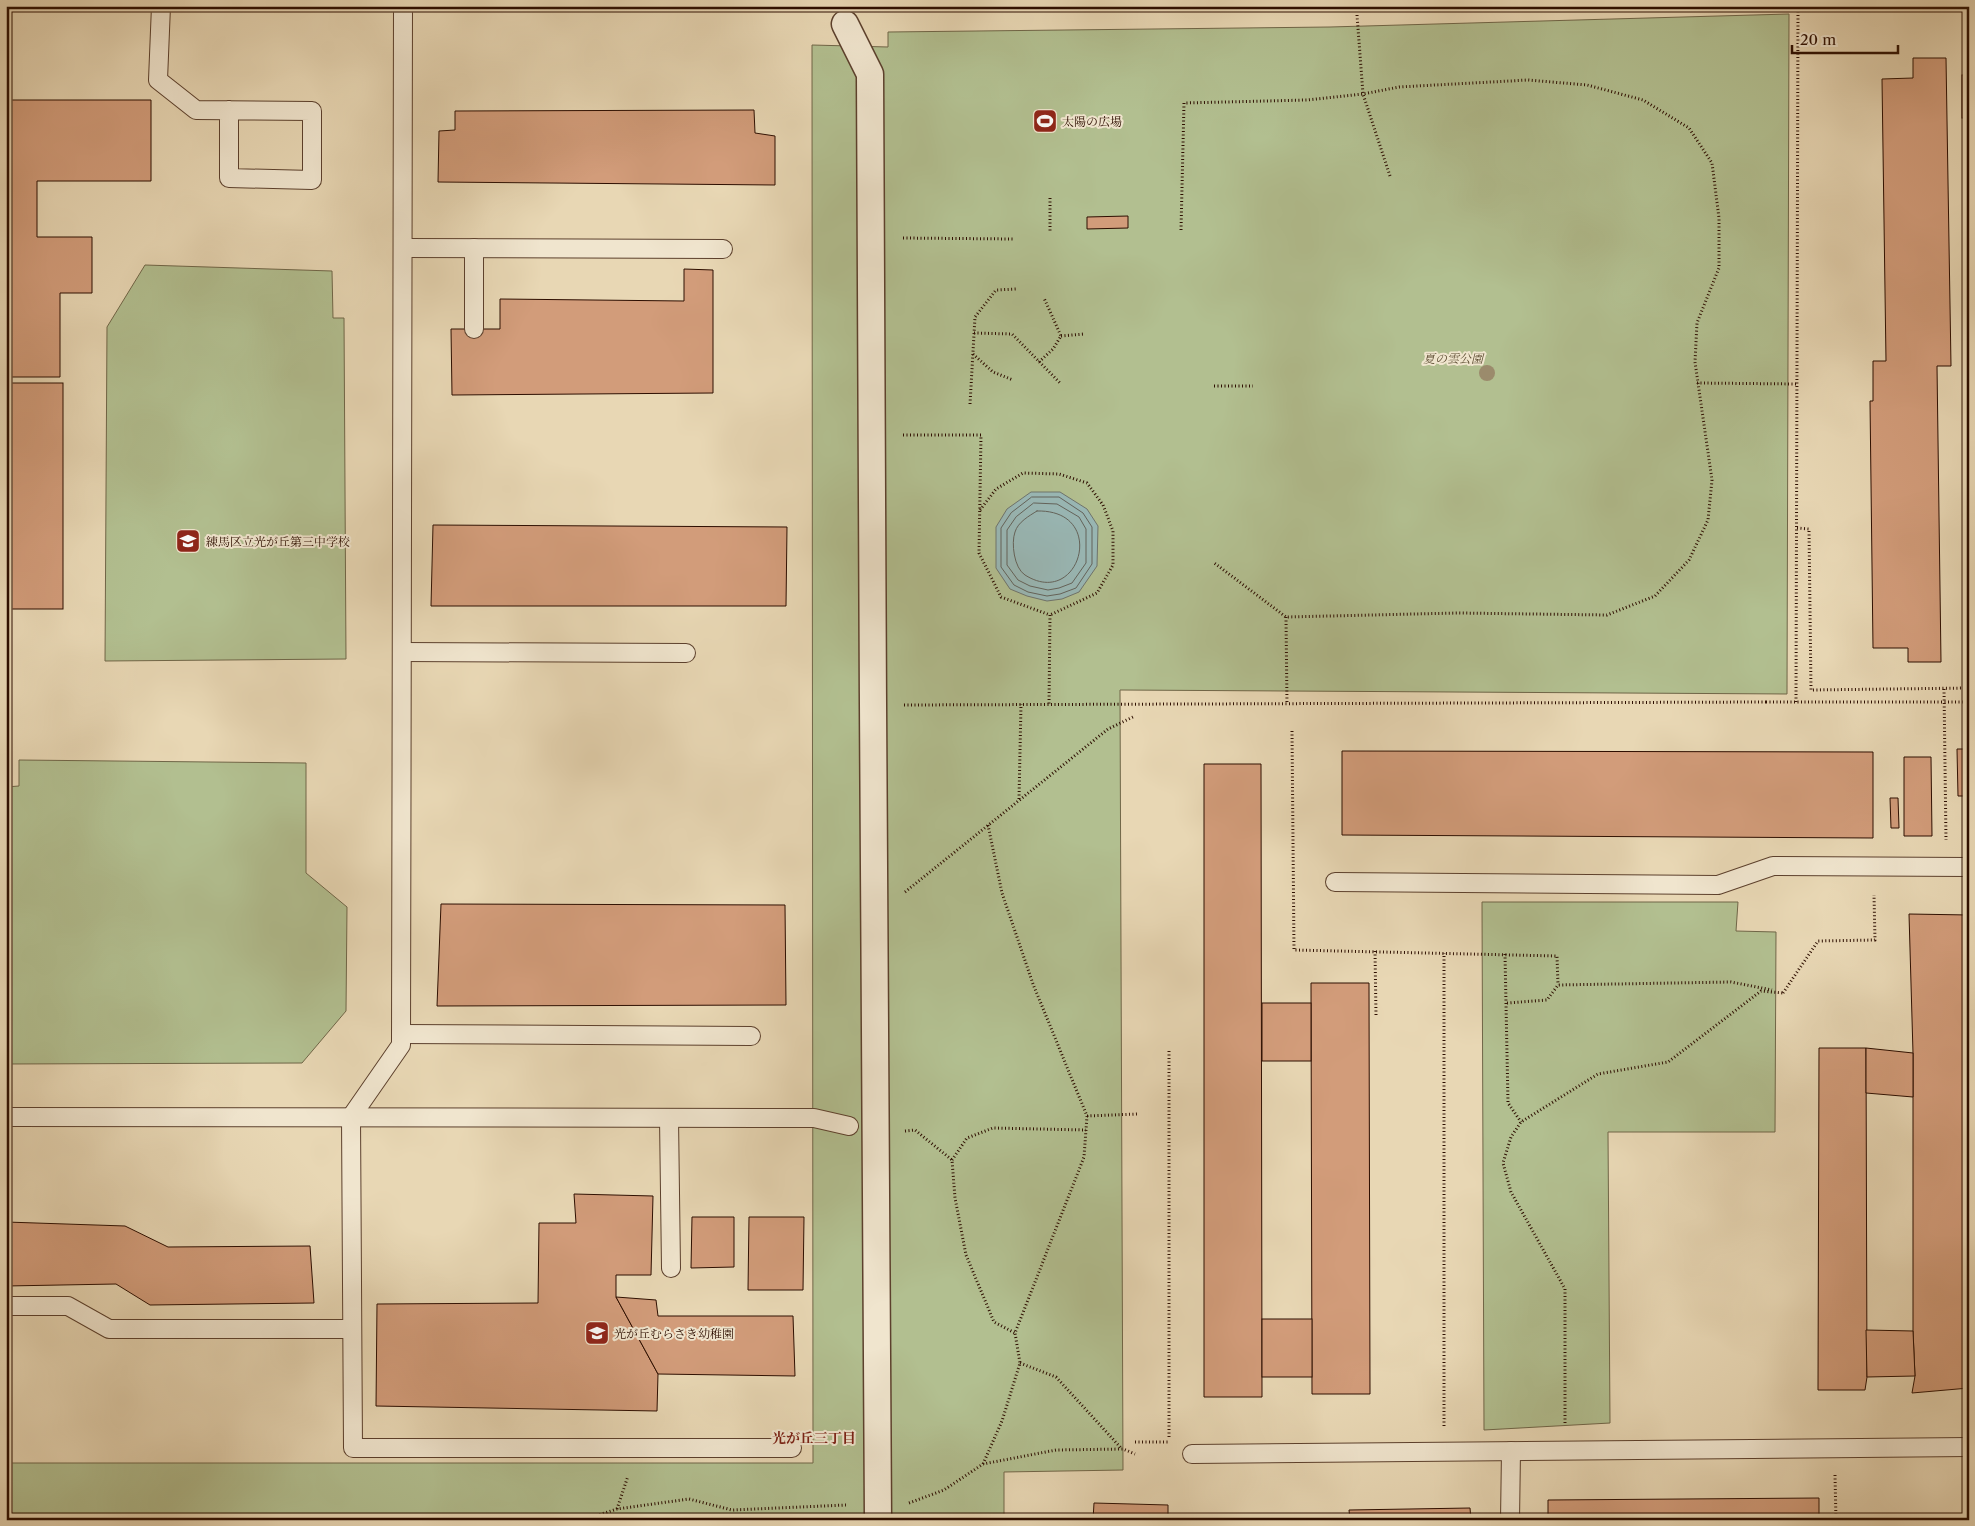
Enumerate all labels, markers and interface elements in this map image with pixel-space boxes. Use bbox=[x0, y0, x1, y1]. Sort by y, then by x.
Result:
scale bar bbox=[1792, 22, 1899, 54]
text: 20 m bbox=[1800, 30, 1836, 49]
sports icon: 太陽の広場 bbox=[1032, 108, 1058, 134]
place label: 太陽の広場 bbox=[1062, 114, 1122, 129]
park label: 夏の雲公園 bbox=[1423, 351, 1485, 366]
school or university icon: 練馬区立光が丘第三中学校 bbox=[175, 528, 201, 554]
place label: 練馬区立光が丘第三中学校 bbox=[206, 534, 350, 549]
school or university icon: 光が丘むらさき幼稚園 bbox=[584, 1320, 610, 1346]
place label: 光が丘むらさき幼稚園 bbox=[614, 1326, 734, 1341]
district label: 光が丘三丁目 bbox=[772, 1429, 856, 1447]

